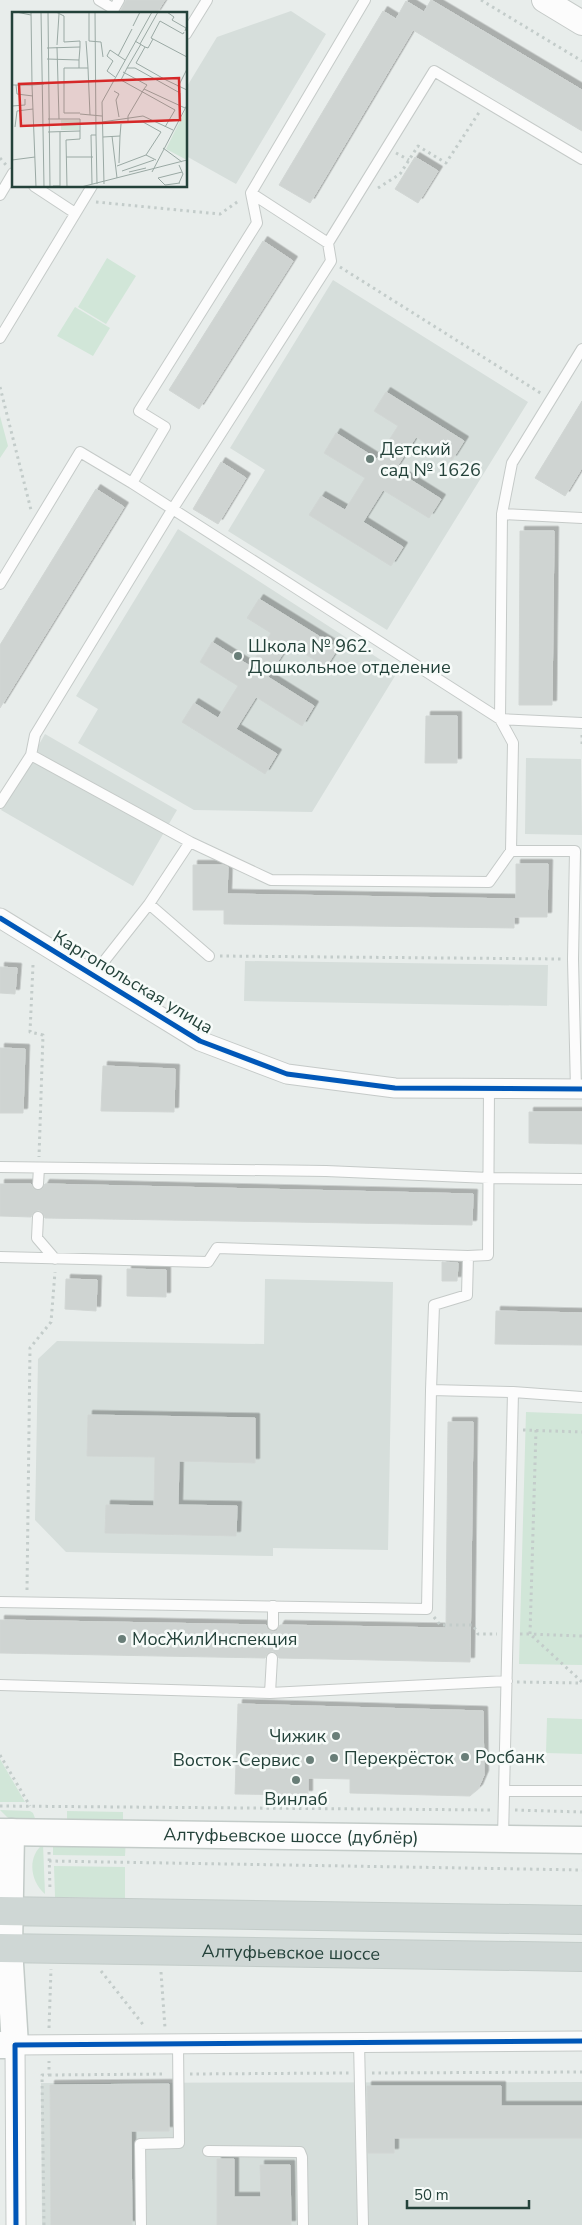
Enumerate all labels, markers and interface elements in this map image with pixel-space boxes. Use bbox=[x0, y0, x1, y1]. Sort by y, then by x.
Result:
inset map bbox=[12, 12, 188, 188]
place label: Детский сад № 1626 bbox=[380, 437, 481, 482]
marker: Детский сад № 1626 bbox=[364, 453, 376, 465]
place label: Школа № 962. Дошкольное отделение bbox=[248, 634, 451, 679]
marker: Школа № 962. Дошкольное отделение bbox=[232, 650, 244, 662]
street label: Каргопольская улица bbox=[49, 925, 217, 1039]
place label: МосЖилИнспекция bbox=[132, 1627, 297, 1651]
marker: МосЖилИнспекция bbox=[116, 1633, 128, 1645]
place label: Чижик bbox=[269, 1724, 327, 1748]
marker: Чижик bbox=[330, 1730, 342, 1742]
place label: Росбанк bbox=[475, 1745, 545, 1769]
place label: Перекрёсток bbox=[344, 1746, 454, 1770]
place label: Восток-Сервис bbox=[173, 1748, 300, 1772]
marker: Росбанк bbox=[459, 1751, 471, 1763]
marker: Перекрёсток bbox=[328, 1752, 340, 1764]
marker: Восток-Сервис bbox=[304, 1754, 316, 1766]
marker: Винлаб bbox=[290, 1774, 302, 1786]
place label: Винлаб bbox=[264, 1787, 328, 1811]
street label: Алтуфьевское шоссе (дублёр) bbox=[163, 1822, 419, 1850]
street label: Алтуфьевское шоссе bbox=[202, 1939, 380, 1966]
scale bar bbox=[407, 2178, 530, 2210]
text: 50 m bbox=[414, 2185, 449, 2205]

